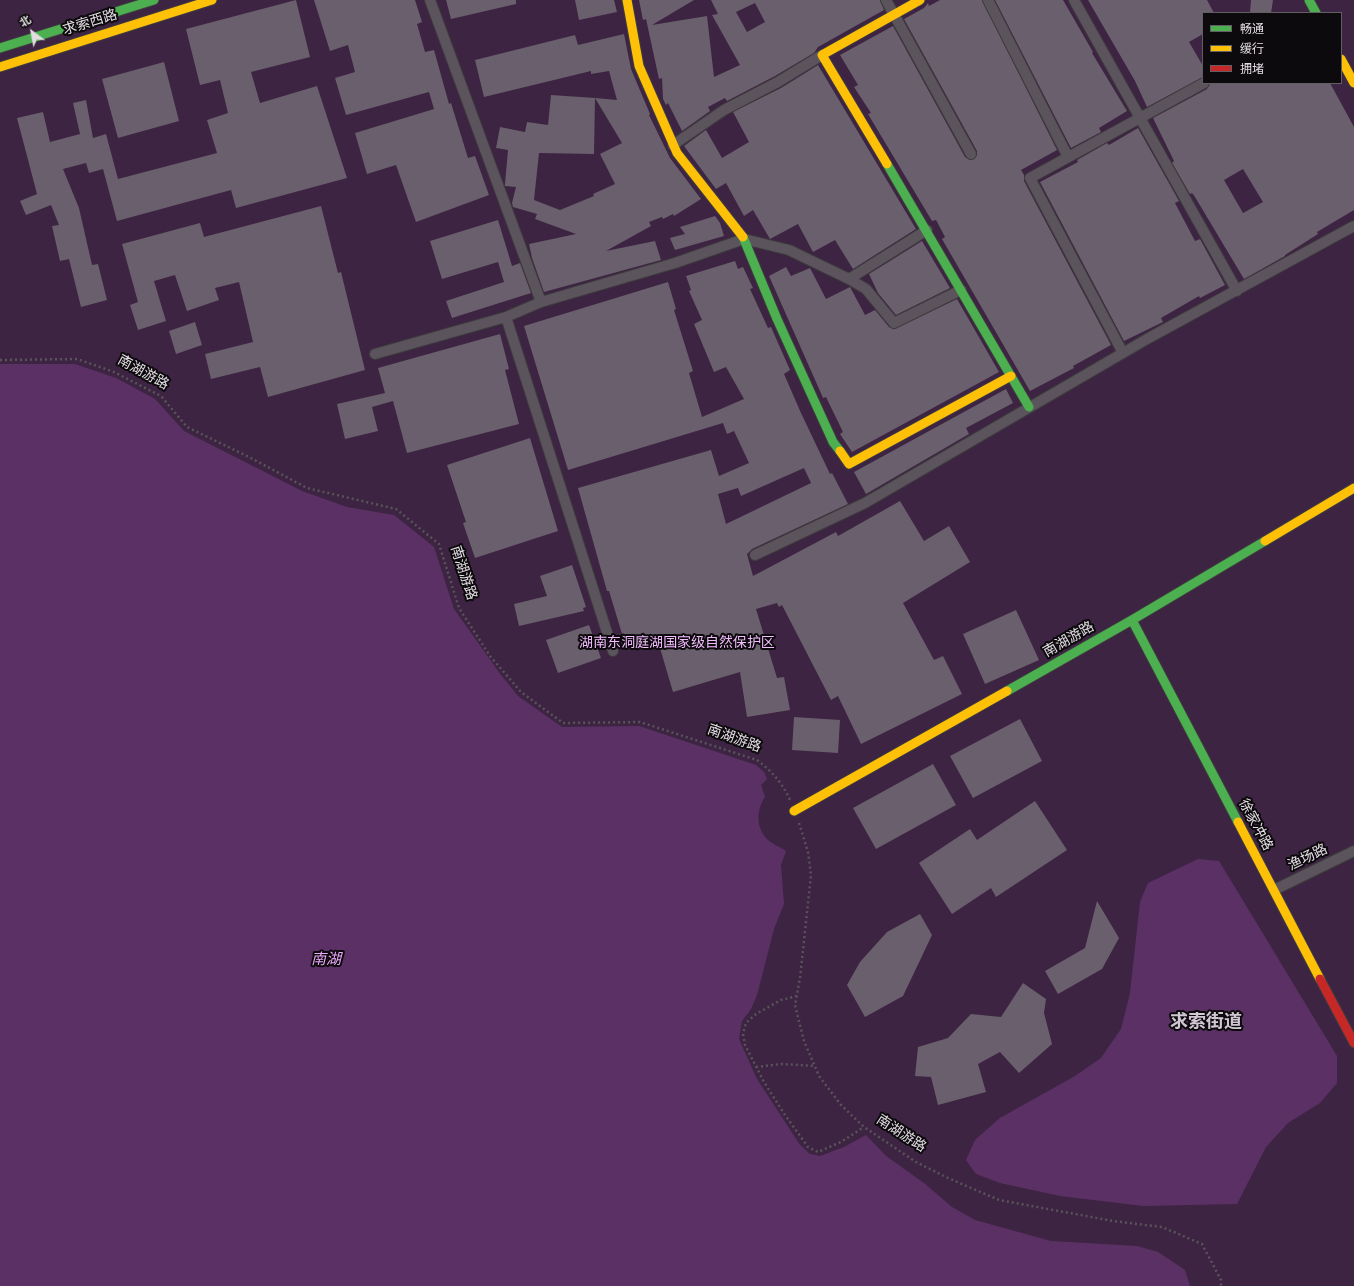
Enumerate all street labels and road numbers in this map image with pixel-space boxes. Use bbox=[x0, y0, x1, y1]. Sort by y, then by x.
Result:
street label: 求索西路 bbox=[61, 7, 119, 39]
street label: 南湖游路 bbox=[114, 352, 172, 394]
street label: 南湖游路 bbox=[446, 544, 480, 602]
street label: 南湖游路 bbox=[1041, 619, 1097, 661]
street label: 南湖游路 bbox=[705, 722, 763, 756]
street label: 徐家冲路 bbox=[1234, 796, 1276, 854]
street label: 渔场路 bbox=[1285, 841, 1331, 875]
street label: 南湖游路 bbox=[873, 1112, 929, 1156]

